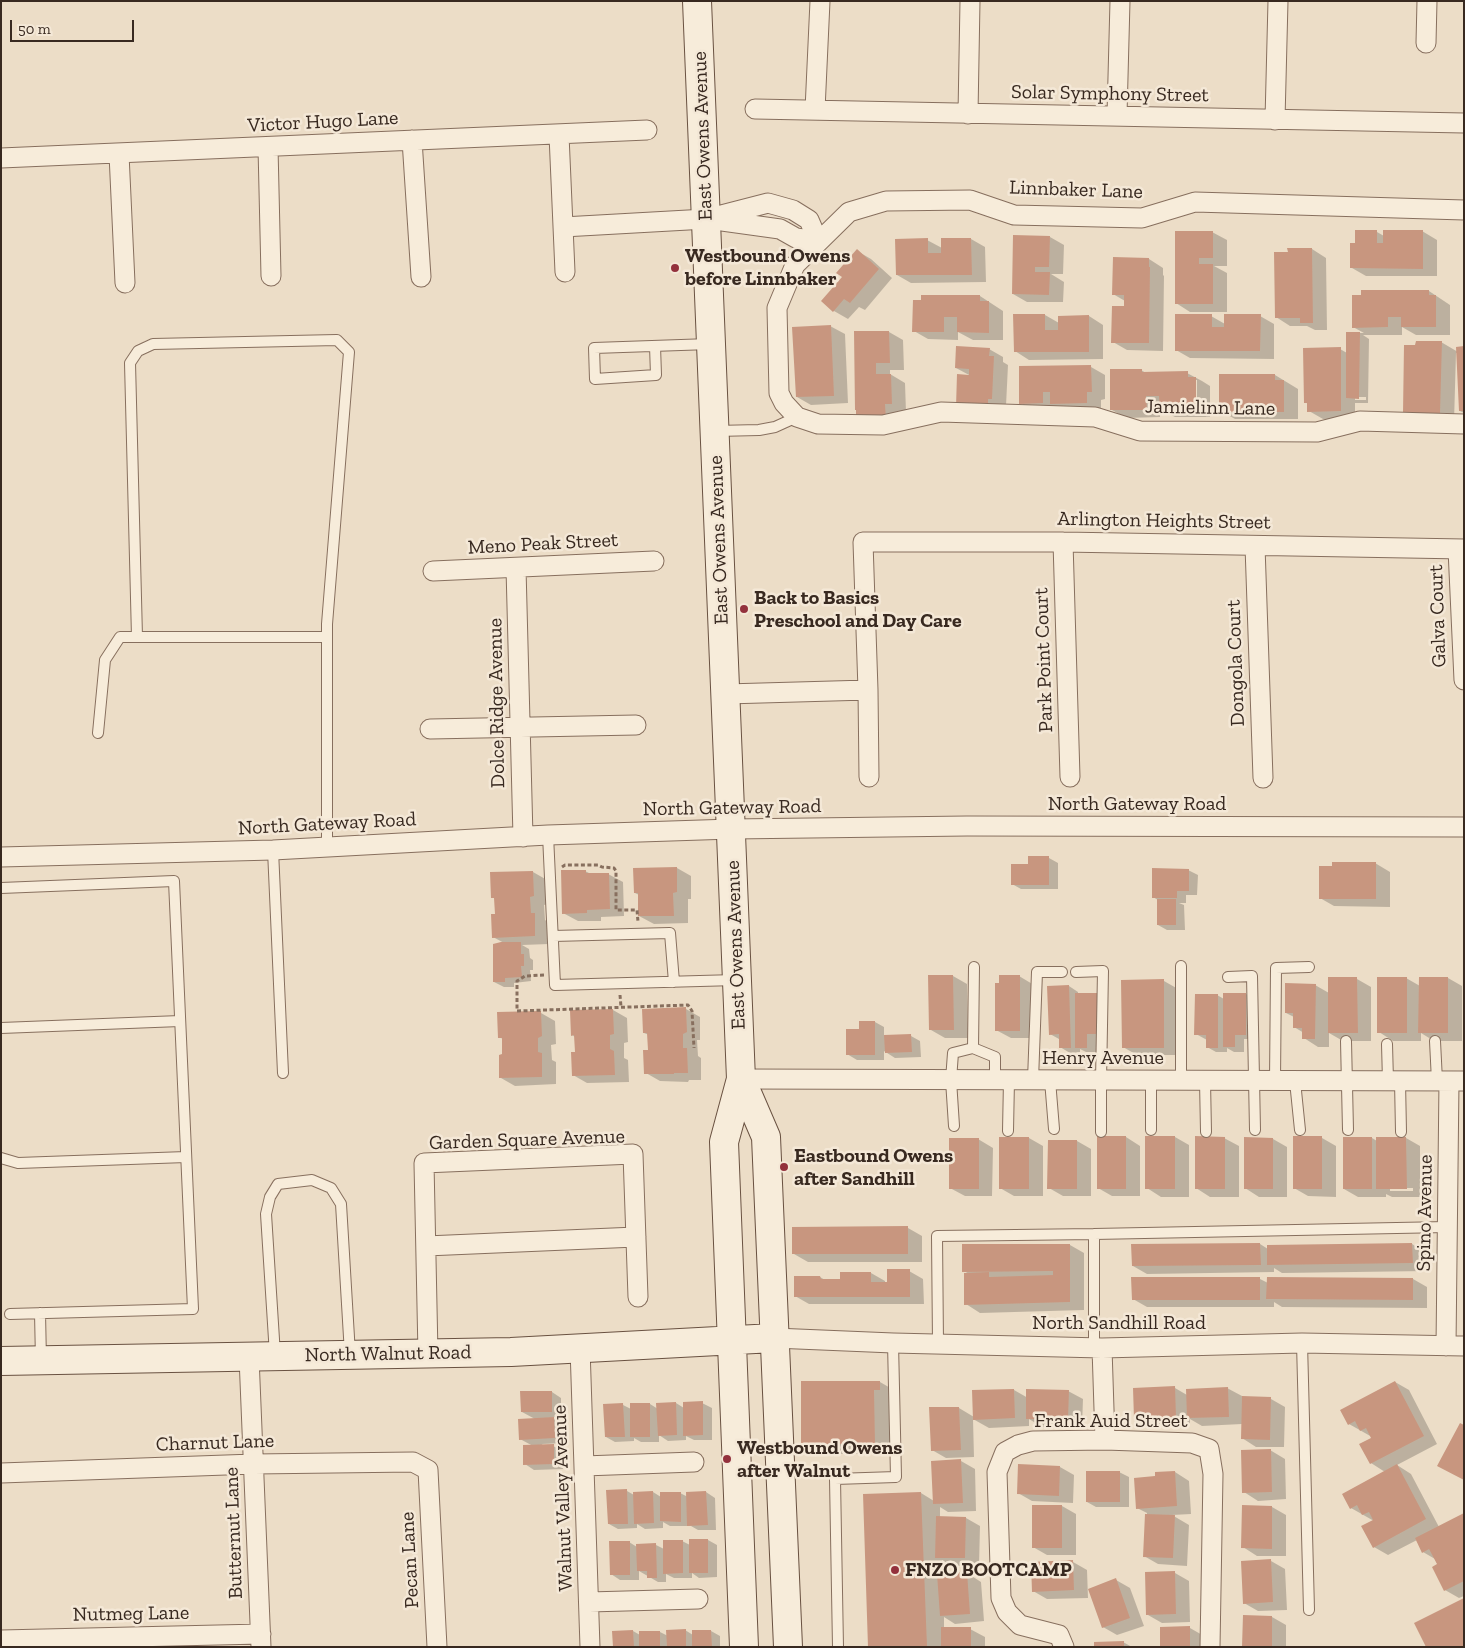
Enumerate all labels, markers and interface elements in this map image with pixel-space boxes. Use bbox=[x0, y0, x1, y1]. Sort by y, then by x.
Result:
scale bar bbox=[12, 10, 136, 42]
text: 50 m bbox=[18, 20, 51, 38]
street label: East Owens Avenue bbox=[688, 51, 718, 221]
street label: Solar Symphony Street bbox=[1011, 80, 1209, 108]
street label: Victor Hugo Lane bbox=[247, 106, 399, 138]
street label: Linnbaker Lane bbox=[1009, 176, 1143, 204]
place label: Westbound Owens before Linnbaker bbox=[685, 244, 850, 291]
marker: Westbound Owens before Linnbaker bbox=[669, 262, 681, 274]
street label: Jamielinn Lane bbox=[1145, 395, 1275, 421]
street label: East Owens Avenue bbox=[704, 455, 734, 625]
street label: Arlington Heights Street bbox=[1057, 507, 1271, 535]
street label: Meno Peak Street bbox=[467, 528, 619, 560]
street label: Galva Court bbox=[1424, 564, 1452, 668]
place label: Back to Basics Preschool and Day Care bbox=[754, 586, 962, 633]
street label: Park Point Court bbox=[1029, 587, 1059, 733]
street label: Dongola Court bbox=[1222, 599, 1250, 727]
marker: Back to Basics Preschool and Day Care bbox=[738, 603, 750, 615]
street label: Dolce Ridge Avenue bbox=[484, 618, 510, 788]
street label: North Gateway Road bbox=[1048, 792, 1226, 816]
street label: North Gateway Road bbox=[643, 794, 821, 822]
street label: North Gateway Road bbox=[237, 807, 417, 841]
street label: East Owens Avenue bbox=[721, 860, 751, 1030]
street label: Henry Avenue bbox=[1042, 1046, 1164, 1070]
street label: Garden Square Avenue bbox=[429, 1125, 625, 1155]
place label: Eastbound Owens after Sandhill bbox=[794, 1144, 953, 1191]
street label: Spino Avenue bbox=[1412, 1154, 1438, 1272]
marker: Eastbound Owens after Sandhill bbox=[778, 1161, 790, 1173]
street label: North Sandhill Road bbox=[1032, 1311, 1206, 1335]
street label: North Walnut Road bbox=[305, 1341, 471, 1367]
street label: Walnut Valley Avenue bbox=[548, 1404, 578, 1592]
street label: Frank Auid Street bbox=[1034, 1409, 1188, 1433]
street label: Charnut Lane bbox=[155, 1429, 275, 1457]
place label: Westbound Owens after Walnut bbox=[737, 1436, 902, 1483]
marker: Westbound Owens after Walnut bbox=[721, 1453, 733, 1465]
street label: Butternut Lane bbox=[220, 1467, 248, 1599]
street label: Pecan Lane bbox=[395, 1511, 425, 1609]
place label: FNZO BOOTCAMP bbox=[905, 1558, 1072, 1582]
marker: FNZO BOOTCAMP bbox=[889, 1564, 901, 1576]
street label: Nutmeg Lane bbox=[73, 1601, 189, 1627]

